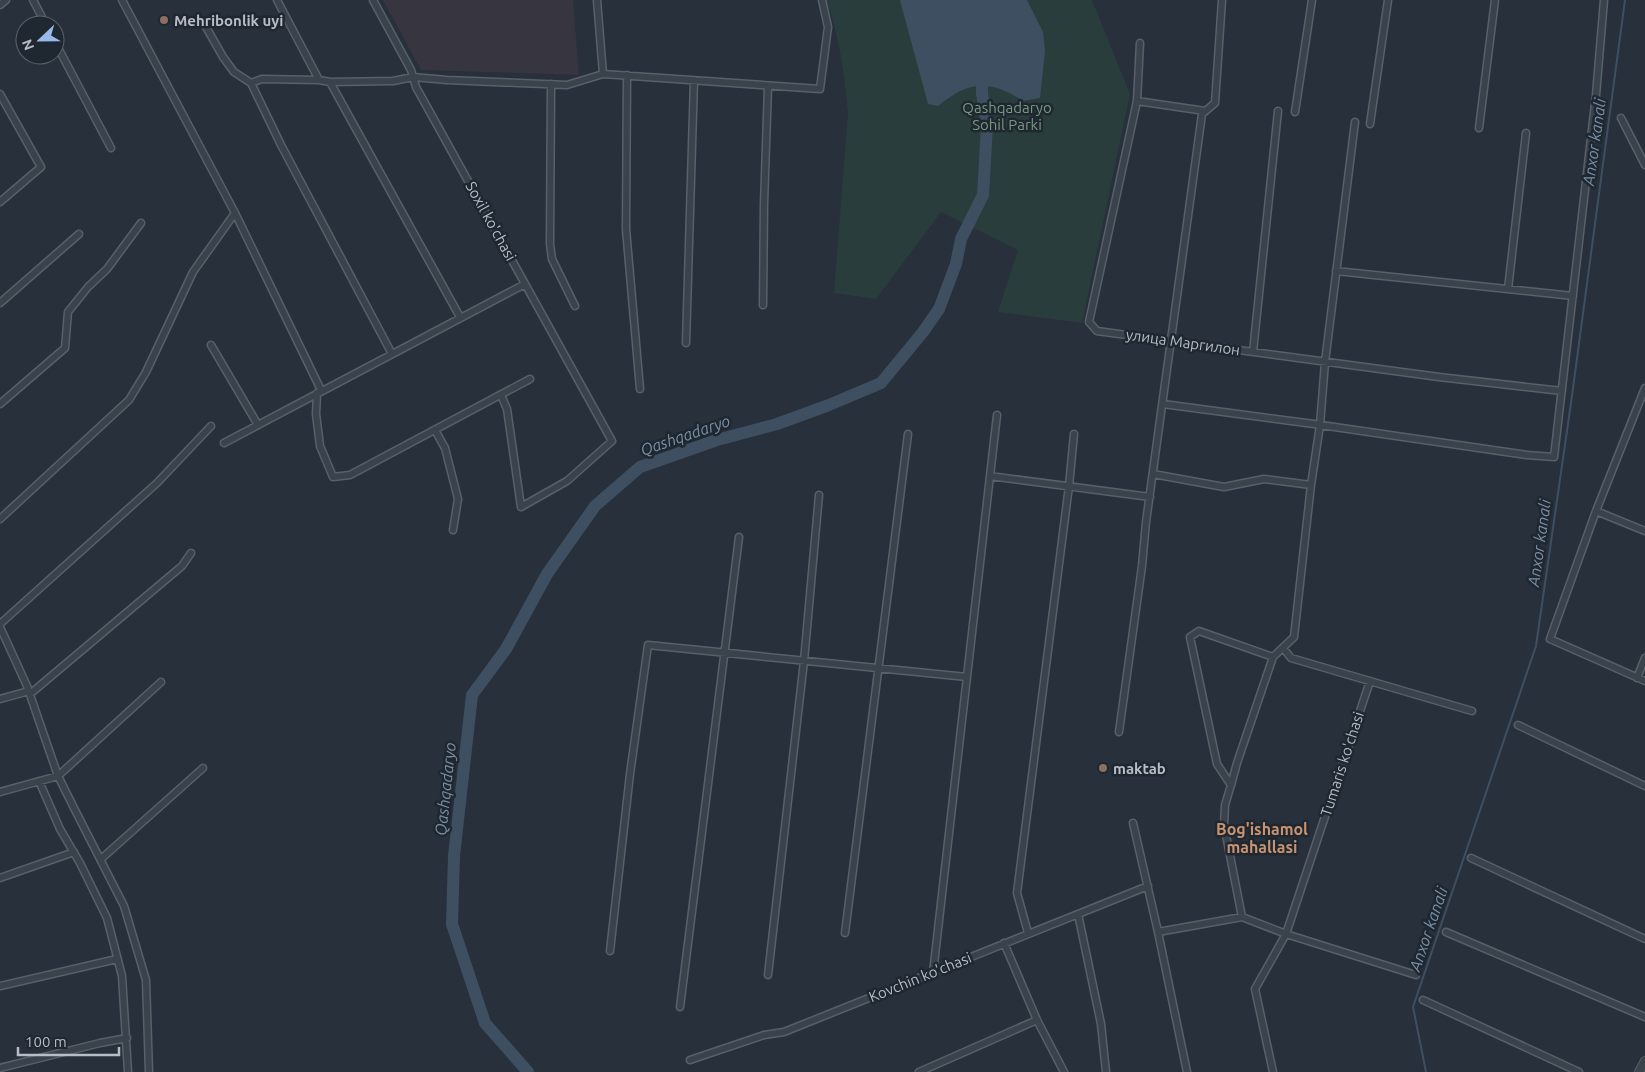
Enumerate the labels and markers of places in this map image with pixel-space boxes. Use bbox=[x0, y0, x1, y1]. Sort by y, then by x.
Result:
place label: Mehribonlik uyi bbox=[174, 12, 283, 29]
marker: Mehribonlik uyi bbox=[158, 14, 170, 26]
place label: maktab bbox=[1113, 760, 1166, 777]
marker: maktab bbox=[1097, 762, 1109, 774]

